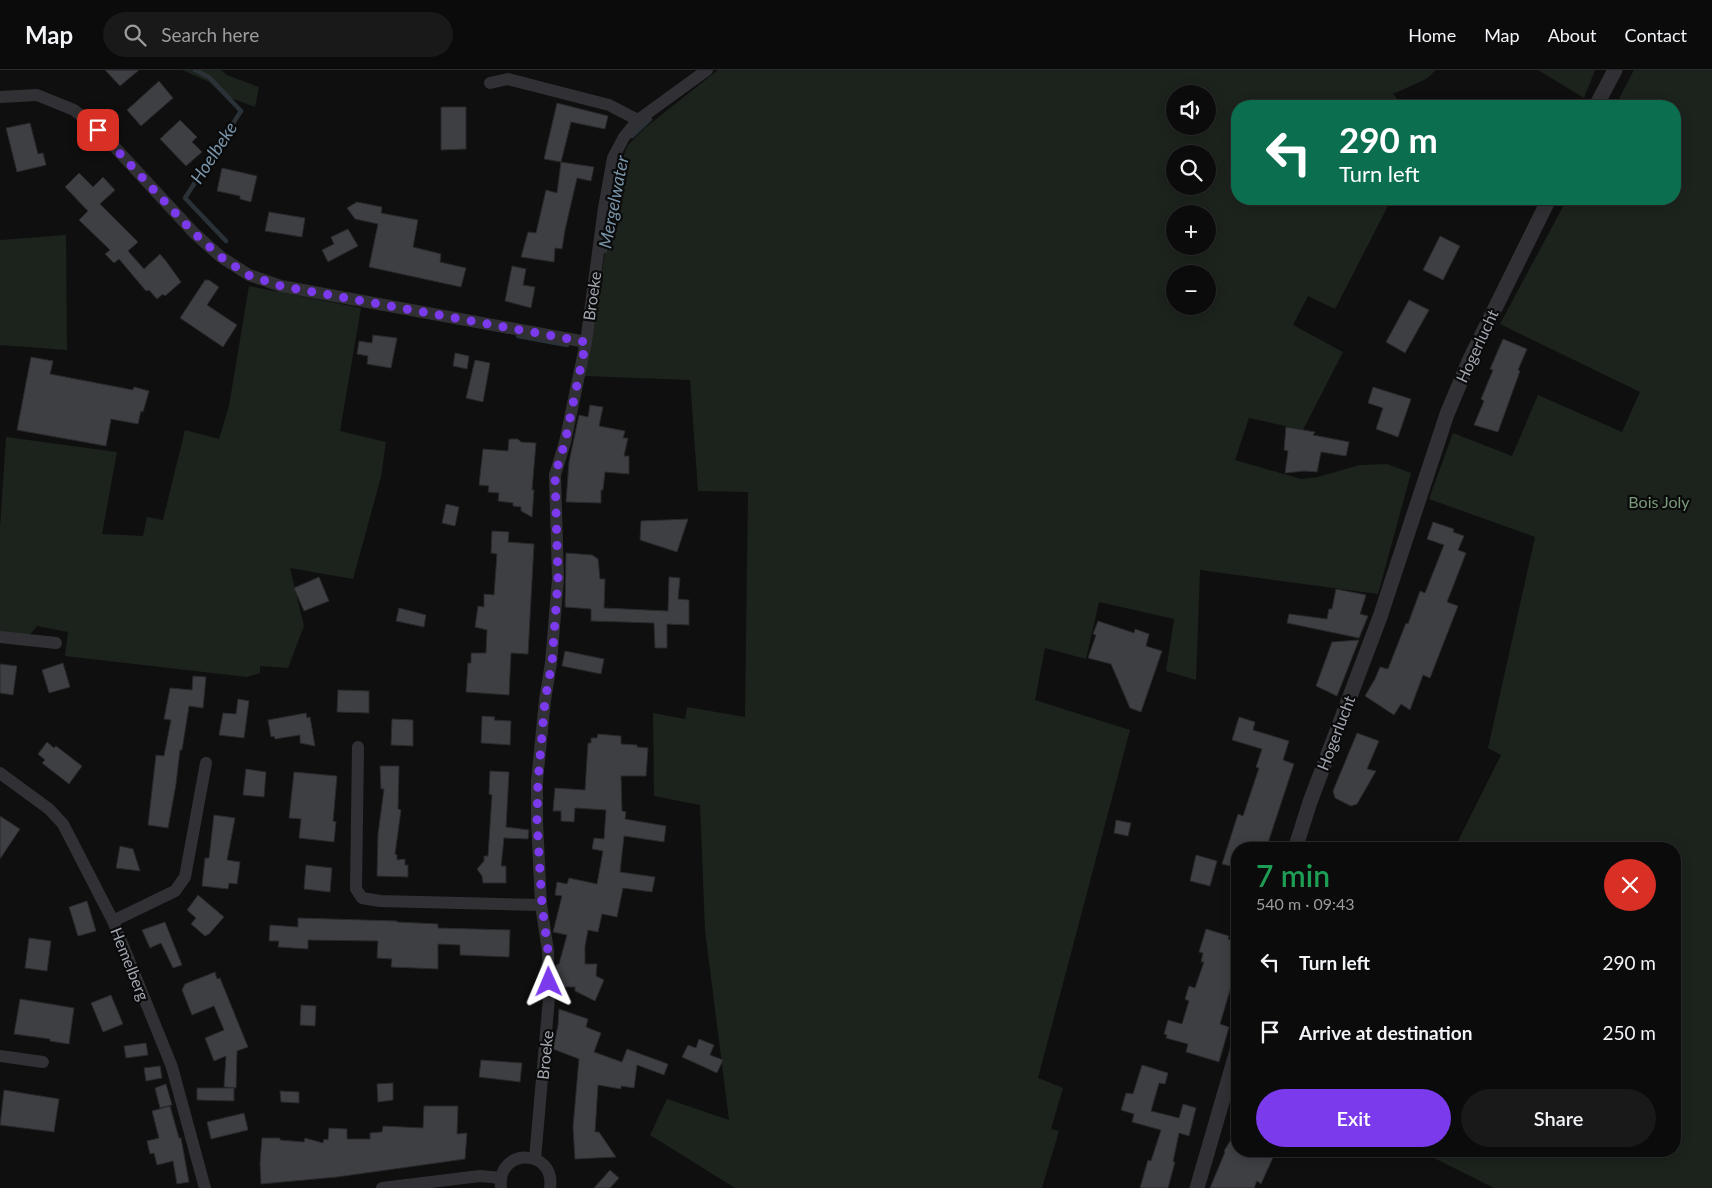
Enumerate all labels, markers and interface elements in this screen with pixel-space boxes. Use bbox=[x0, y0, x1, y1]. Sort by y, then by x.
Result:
search box bbox=[103, 12, 453, 57]
text: Map bbox=[25, 20, 73, 49]
icon: search bbox=[121, 21, 149, 49]
text: Search here bbox=[161, 23, 259, 46]
text: Home bbox=[1408, 24, 1456, 46]
text: Map bbox=[1484, 24, 1520, 46]
text: About bbox=[1548, 24, 1597, 46]
text: Contact bbox=[1625, 24, 1687, 46]
map controls bbox=[1166, 85, 1216, 315]
button: sound bbox=[1166, 85, 1216, 135]
pin bbox=[77, 109, 119, 151]
icon: arrive bbox=[84, 116, 112, 144]
water label: Hoelbeke bbox=[185, 117, 241, 188]
text: 290 m bbox=[1339, 118, 1438, 160]
icon: left bbox=[1256, 120, 1321, 185]
button: search bbox=[1166, 145, 1216, 195]
water label: Mergelwater bbox=[593, 153, 633, 250]
text: Turn left bbox=[1339, 160, 1420, 187]
button: + bbox=[1166, 205, 1216, 255]
button: − bbox=[1166, 265, 1216, 315]
street label: Broeke bbox=[579, 270, 604, 322]
street label: Hogerlucht bbox=[1451, 306, 1502, 385]
park label: Bois Joly bbox=[1628, 492, 1690, 511]
street label: Hogerlucht bbox=[1313, 693, 1359, 773]
text: 7 min bbox=[1256, 857, 1330, 893]
button: close bbox=[1604, 859, 1656, 911]
text: 540 m · 09:43 bbox=[1256, 894, 1355, 913]
street label: Hemelberg bbox=[107, 924, 154, 1003]
icon: left bbox=[1256, 948, 1284, 976]
text: Turn left bbox=[1299, 951, 1370, 974]
text: 290 m bbox=[1602, 951, 1656, 974]
position arrow bbox=[522, 955, 574, 1007]
icon: arrive bbox=[1256, 1018, 1284, 1046]
text: Arrive at destination bbox=[1299, 1021, 1472, 1044]
text: 250 m bbox=[1602, 1021, 1656, 1044]
street label: Broeke bbox=[532, 1029, 557, 1080]
button: Exit bbox=[1256, 1089, 1451, 1147]
button: Share bbox=[1461, 1089, 1656, 1147]

